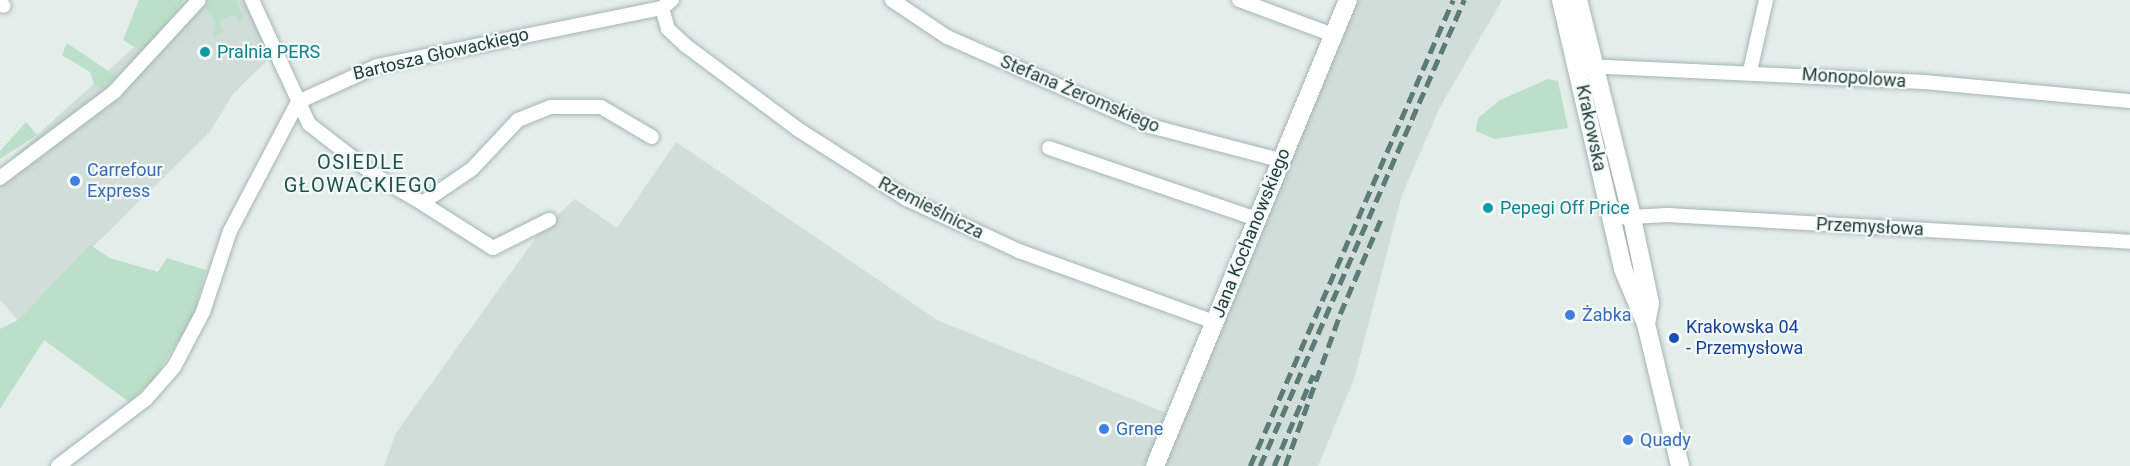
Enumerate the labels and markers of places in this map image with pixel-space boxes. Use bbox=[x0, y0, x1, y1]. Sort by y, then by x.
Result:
place label: Pralnia PERS bbox=[217, 41, 320, 63]
marker: Pralnia PERS bbox=[198, 45, 212, 59]
place label: Carrefour Express bbox=[87, 160, 163, 202]
marker: Carrefour Express bbox=[68, 174, 82, 188]
place label: Pepegi Off Price bbox=[1500, 197, 1630, 219]
marker: Pepegi Off Price bbox=[1481, 201, 1495, 215]
place label: Żabka bbox=[1582, 304, 1632, 326]
marker: Żabka bbox=[1563, 308, 1577, 322]
place label: Krakowska 04 - Przemysłowa bbox=[1686, 317, 1803, 360]
marker: Krakowska 04 - Przemysłowa bbox=[1667, 331, 1681, 345]
place label: Grene bbox=[1116, 418, 1163, 440]
marker: Grene bbox=[1097, 422, 1111, 436]
place label: Quady bbox=[1640, 429, 1691, 451]
marker: Quady bbox=[1621, 433, 1635, 447]

